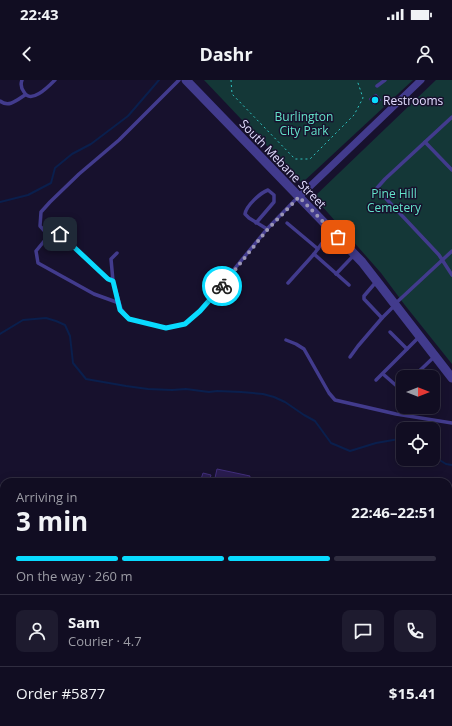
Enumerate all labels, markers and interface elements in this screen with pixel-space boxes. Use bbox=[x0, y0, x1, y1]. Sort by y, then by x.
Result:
text: 22:43 bbox=[20, 4, 59, 24]
text: Dashr bbox=[199, 42, 253, 66]
icon: back bbox=[16, 43, 38, 65]
icon: person bbox=[414, 43, 436, 65]
place label: Restrooms bbox=[383, 92, 444, 109]
marker: Restrooms bbox=[370, 95, 380, 105]
park label: Burlington City Park bbox=[275, 108, 333, 139]
street label: South Mebane Street bbox=[236, 116, 330, 212]
park label: Pine Hill Cemetery bbox=[367, 185, 422, 216]
pin bbox=[43, 217, 77, 251]
pin bbox=[321, 220, 355, 254]
icon: home bbox=[49, 223, 71, 245]
icon: bag bbox=[327, 226, 349, 248]
courier bbox=[202, 266, 242, 306]
icon: bike bbox=[211, 275, 233, 297]
north arrow bbox=[396, 370, 440, 414]
map controls bbox=[396, 370, 440, 466]
button: locate bbox=[396, 422, 440, 466]
text: Arriving in bbox=[16, 488, 78, 506]
text: 22:46–22:51 bbox=[351, 502, 436, 522]
text: 3 min bbox=[16, 503, 88, 539]
text: On the way · 260 m bbox=[16, 567, 132, 585]
button: person bbox=[16, 610, 58, 652]
button: chat bbox=[342, 610, 384, 652]
button: phone bbox=[394, 610, 436, 652]
text: Sam bbox=[68, 612, 100, 632]
text: Courier · 4.7 bbox=[68, 632, 142, 650]
text: Order #5877 bbox=[16, 683, 105, 703]
text: $15.41 bbox=[389, 683, 436, 703]

